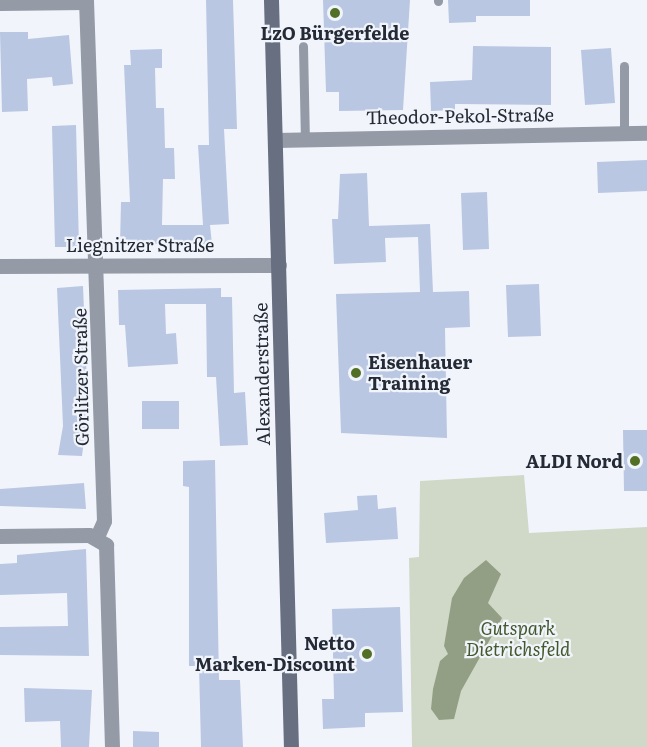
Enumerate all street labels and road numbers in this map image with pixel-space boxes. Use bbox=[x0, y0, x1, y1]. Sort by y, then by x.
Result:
street label: Theodor-Pekol-Straße bbox=[366, 104, 554, 128]
street label: Liegnitzer Straße bbox=[66, 234, 214, 256]
street label: Alexanderstraße bbox=[250, 302, 274, 446]
street label: Görlitzer Straße bbox=[69, 308, 93, 446]

